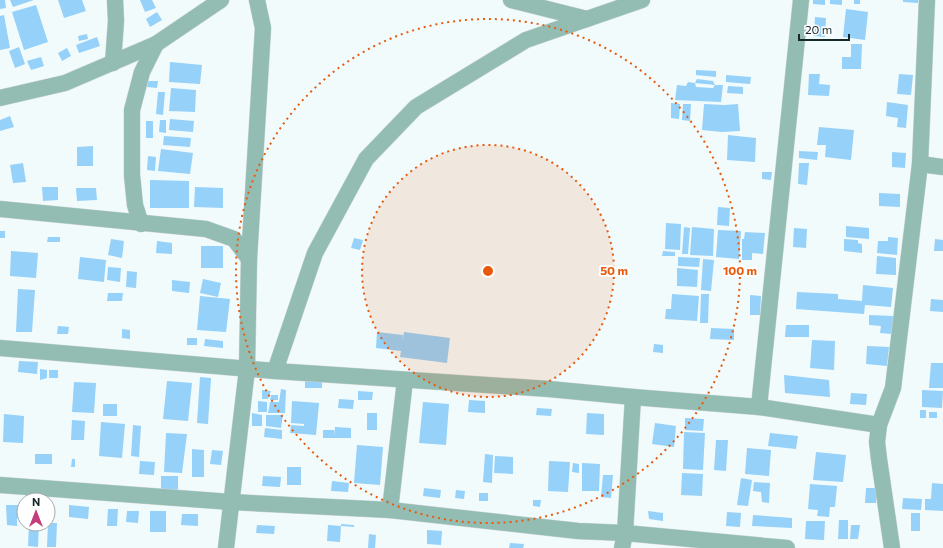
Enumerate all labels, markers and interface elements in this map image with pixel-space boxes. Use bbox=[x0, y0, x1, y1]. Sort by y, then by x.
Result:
scale bar bbox=[799, 16, 849, 42]
text: 20 m bbox=[805, 22, 832, 36]
text: 50 m bbox=[600, 263, 628, 277]
text: 100 m bbox=[723, 263, 757, 277]
centre of rings bbox=[481, 264, 495, 278]
north arrow bbox=[16, 492, 56, 532]
text: N bbox=[32, 495, 40, 508]

